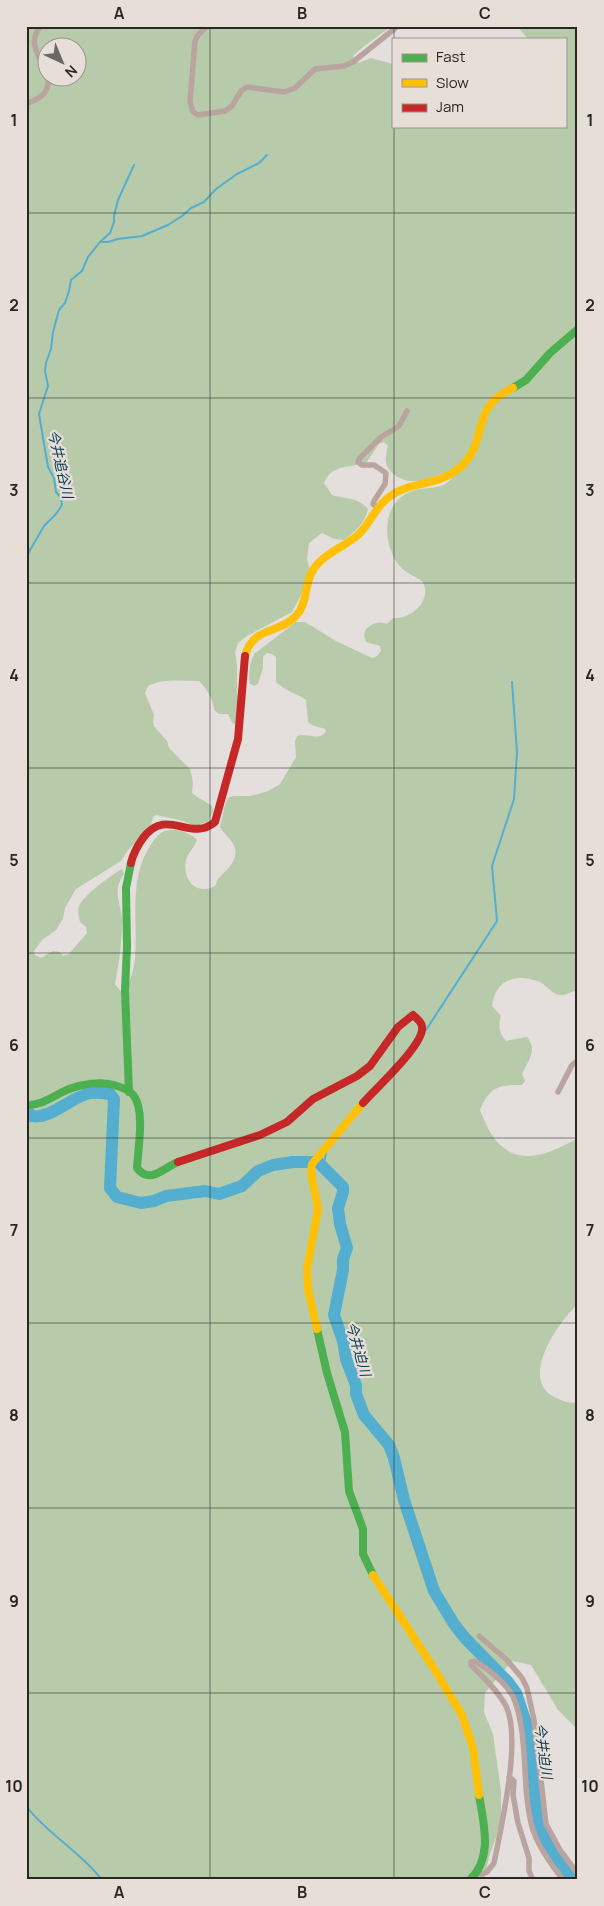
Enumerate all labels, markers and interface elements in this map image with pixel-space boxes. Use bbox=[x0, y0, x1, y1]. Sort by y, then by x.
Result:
text: A bbox=[114, 2, 125, 24]
text: B bbox=[297, 2, 307, 24]
text: C bbox=[479, 2, 491, 24]
north arrow bbox=[38, 38, 88, 88]
legend bbox=[392, 38, 566, 128]
text: Fast bbox=[436, 46, 465, 67]
text: N bbox=[61, 61, 82, 82]
text: Slow bbox=[436, 72, 469, 93]
text: Jam bbox=[436, 96, 464, 117]
text: 1 bbox=[10, 109, 18, 131]
text: 1 bbox=[586, 109, 594, 131]
text: 2 bbox=[9, 294, 19, 316]
text: 2 bbox=[585, 294, 595, 316]
water label: 今井追谷川 bbox=[44, 428, 79, 502]
text: 3 bbox=[9, 479, 19, 501]
text: 3 bbox=[585, 479, 595, 501]
text: 4 bbox=[9, 664, 19, 686]
text: 4 bbox=[585, 664, 595, 686]
text: 5 bbox=[9, 849, 19, 871]
text: 5 bbox=[585, 849, 595, 871]
text: 6 bbox=[9, 1034, 19, 1056]
text: 6 bbox=[585, 1034, 595, 1056]
text: 7 bbox=[10, 1219, 18, 1241]
text: 7 bbox=[586, 1219, 594, 1241]
water label: 今井迫川 bbox=[342, 1319, 376, 1380]
text: 8 bbox=[9, 1404, 19, 1426]
text: 8 bbox=[585, 1404, 595, 1426]
text: 9 bbox=[9, 1590, 19, 1612]
text: 9 bbox=[585, 1590, 595, 1612]
water label: 今井迫川 bbox=[531, 1722, 558, 1782]
text: 10 bbox=[5, 1775, 23, 1797]
text: 10 bbox=[581, 1775, 599, 1797]
text: A bbox=[114, 1881, 125, 1903]
text: B bbox=[297, 1881, 307, 1903]
text: C bbox=[479, 1881, 491, 1903]

